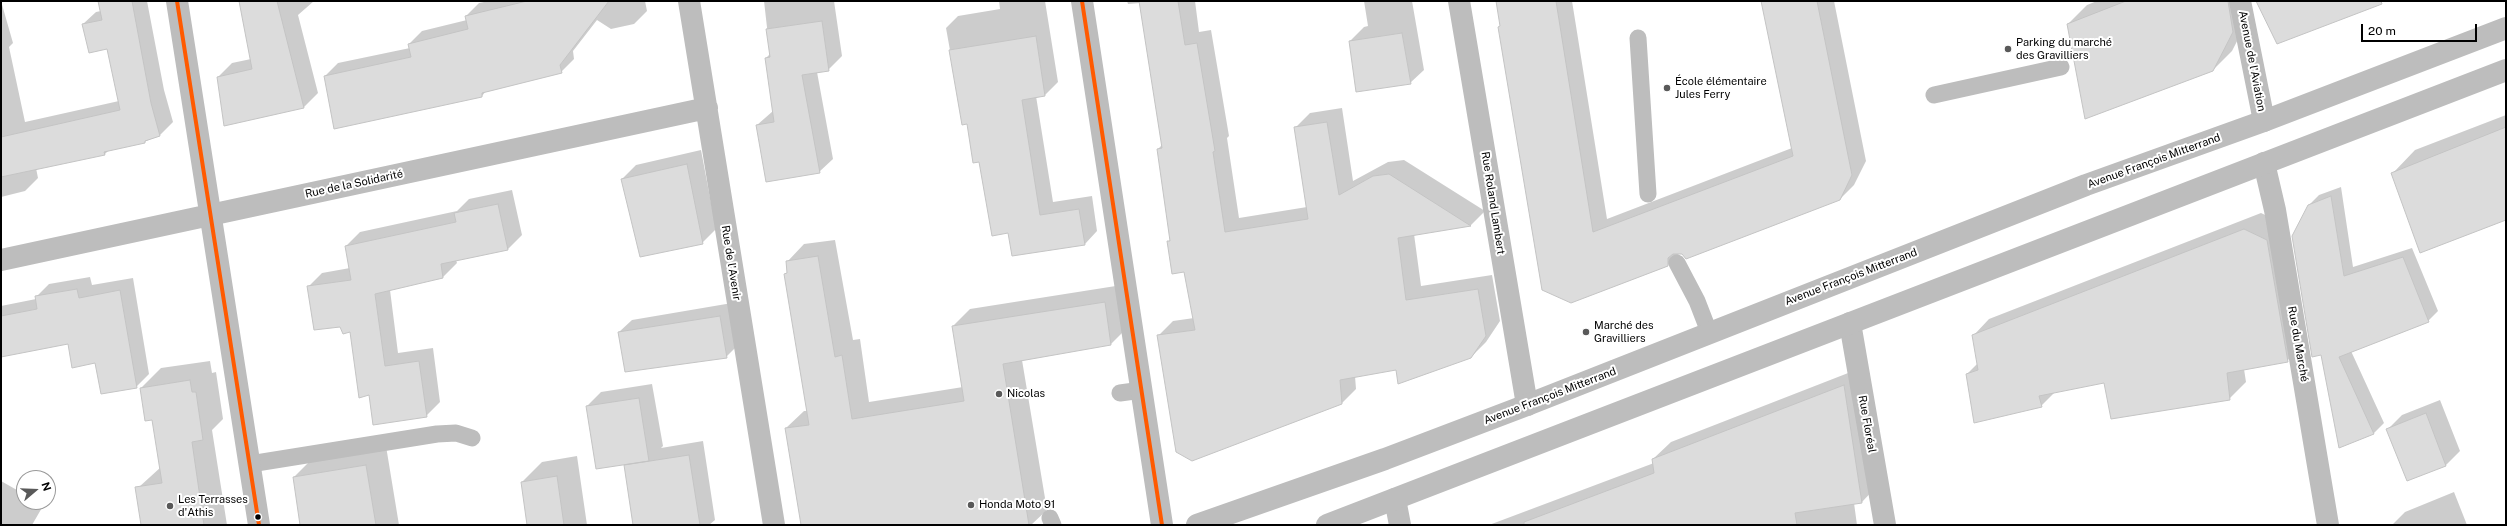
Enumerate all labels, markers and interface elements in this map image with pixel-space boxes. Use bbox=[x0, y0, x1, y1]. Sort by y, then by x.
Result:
street label: Avenue de l'Aviation bbox=[2236, 10, 2268, 112]
scale bar bbox=[2363, 16, 2479, 42]
text: 20 m bbox=[2368, 24, 2396, 38]
place label: Parking du marché des Gravilliers bbox=[2016, 36, 2112, 62]
marker: Parking du marché des Gravilliers bbox=[2003, 44, 2013, 54]
place label: École élémentaire Jules Ferry bbox=[1675, 75, 1767, 101]
marker: École élémentaire Jules Ferry bbox=[1662, 83, 1672, 93]
street label: Avenue François Mitterrand bbox=[2086, 131, 2222, 191]
street label: Rue Roland Lambert bbox=[1478, 151, 1508, 255]
street label: Rue de la Solidarité bbox=[304, 167, 404, 201]
street label: Rue de l'Avenir bbox=[719, 224, 743, 302]
street label: Avenue François Mitterrand bbox=[1783, 246, 1919, 308]
street label: Rue du Marché bbox=[2285, 305, 2311, 383]
place label: Marché des Gravilliers bbox=[1594, 319, 1653, 345]
marker: Marché des Gravilliers bbox=[1581, 327, 1591, 337]
street label: Avenue François Mitterrand bbox=[1482, 365, 1618, 427]
place label: Nicolas bbox=[1007, 387, 1045, 401]
marker: Nicolas bbox=[994, 389, 1004, 399]
street label: Rue Floréal bbox=[1855, 394, 1879, 454]
north arrow bbox=[16, 470, 56, 510]
text: N bbox=[39, 480, 53, 492]
place label: Les Terrasses d'Athis bbox=[178, 493, 248, 519]
place label: Honda Moto 91 bbox=[979, 498, 1055, 512]
marker: Honda Moto 91 bbox=[966, 500, 976, 510]
marker: Les Terrasses d'Athis bbox=[165, 501, 175, 511]
unlabelled marker bbox=[253, 512, 263, 522]

